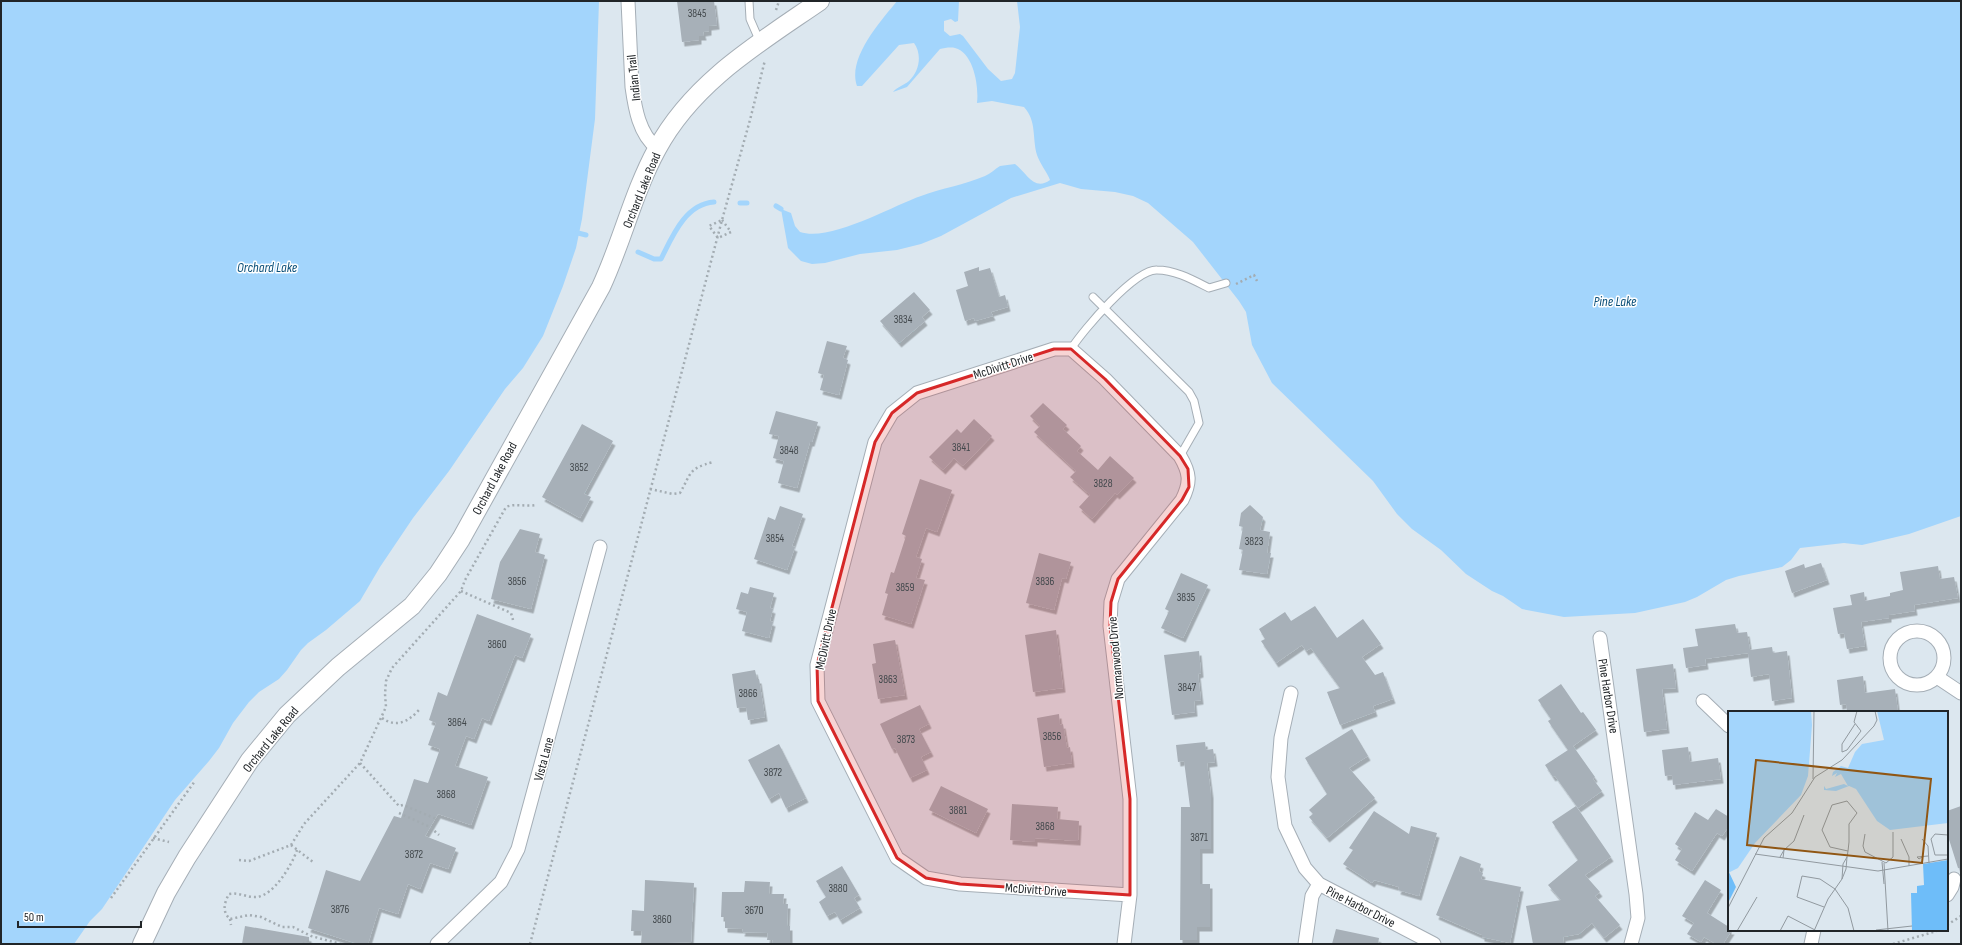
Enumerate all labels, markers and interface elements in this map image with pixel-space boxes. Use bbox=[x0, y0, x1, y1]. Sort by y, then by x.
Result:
house number: 3845 bbox=[688, 7, 706, 20]
street label: Indian Trail bbox=[624, 54, 644, 102]
street label: Orchard Lake Road bbox=[619, 150, 664, 231]
water label: Orchard Lake bbox=[237, 259, 298, 276]
water label: Pine Lake bbox=[1594, 293, 1637, 310]
house number: 3834 bbox=[894, 313, 913, 326]
street label: McDivitt Drive bbox=[971, 349, 1035, 383]
street label: Orchard Lake Road bbox=[469, 439, 521, 518]
house number: 3841 bbox=[952, 441, 970, 454]
house number: 3848 bbox=[779, 444, 799, 457]
house number: 3852 bbox=[570, 461, 589, 474]
house number: 3828 bbox=[1094, 477, 1113, 490]
house number: 3854 bbox=[766, 532, 785, 545]
house number: 3823 bbox=[1245, 535, 1264, 548]
house number: 3856 bbox=[508, 575, 527, 588]
house number: 3836 bbox=[1036, 575, 1055, 588]
house number: 3859 bbox=[896, 581, 914, 594]
house number: 3835 bbox=[1177, 591, 1195, 604]
street label: McDivitt Drive bbox=[812, 607, 840, 671]
street label: Normanwood Drive bbox=[1104, 616, 1128, 700]
house number: 3860 bbox=[487, 638, 507, 651]
street label: Pine Harbor Drive bbox=[1594, 658, 1622, 735]
house number: 3863 bbox=[879, 673, 898, 686]
house number: 3847 bbox=[1178, 681, 1197, 694]
house number: 3866 bbox=[738, 687, 758, 700]
street label: Orchard Lake Road bbox=[239, 703, 302, 776]
inset map bbox=[1728, 711, 1948, 931]
house number: 3864 bbox=[447, 716, 467, 729]
house number: 3856 bbox=[1043, 730, 1062, 743]
house number: 3873 bbox=[897, 733, 916, 746]
street label: Vista Lane bbox=[530, 736, 557, 783]
house number: 3872 bbox=[764, 766, 783, 779]
house number: 3868 bbox=[436, 788, 456, 801]
house number: 3881 bbox=[949, 804, 967, 817]
house number: 3868 bbox=[1035, 820, 1055, 833]
house number: 3871 bbox=[1190, 831, 1208, 844]
house number: 3872 bbox=[405, 848, 424, 861]
street label: McDivitt Drive bbox=[1005, 880, 1067, 900]
house number: 3880 bbox=[828, 882, 848, 895]
street label: Pine Harbor Drive bbox=[1323, 883, 1398, 931]
scale bar bbox=[18, 903, 141, 929]
house number: 3876 bbox=[331, 903, 349, 916]
house number: 3670 bbox=[745, 904, 763, 917]
text: 50 m bbox=[24, 910, 44, 925]
house number: 3860 bbox=[652, 913, 672, 926]

